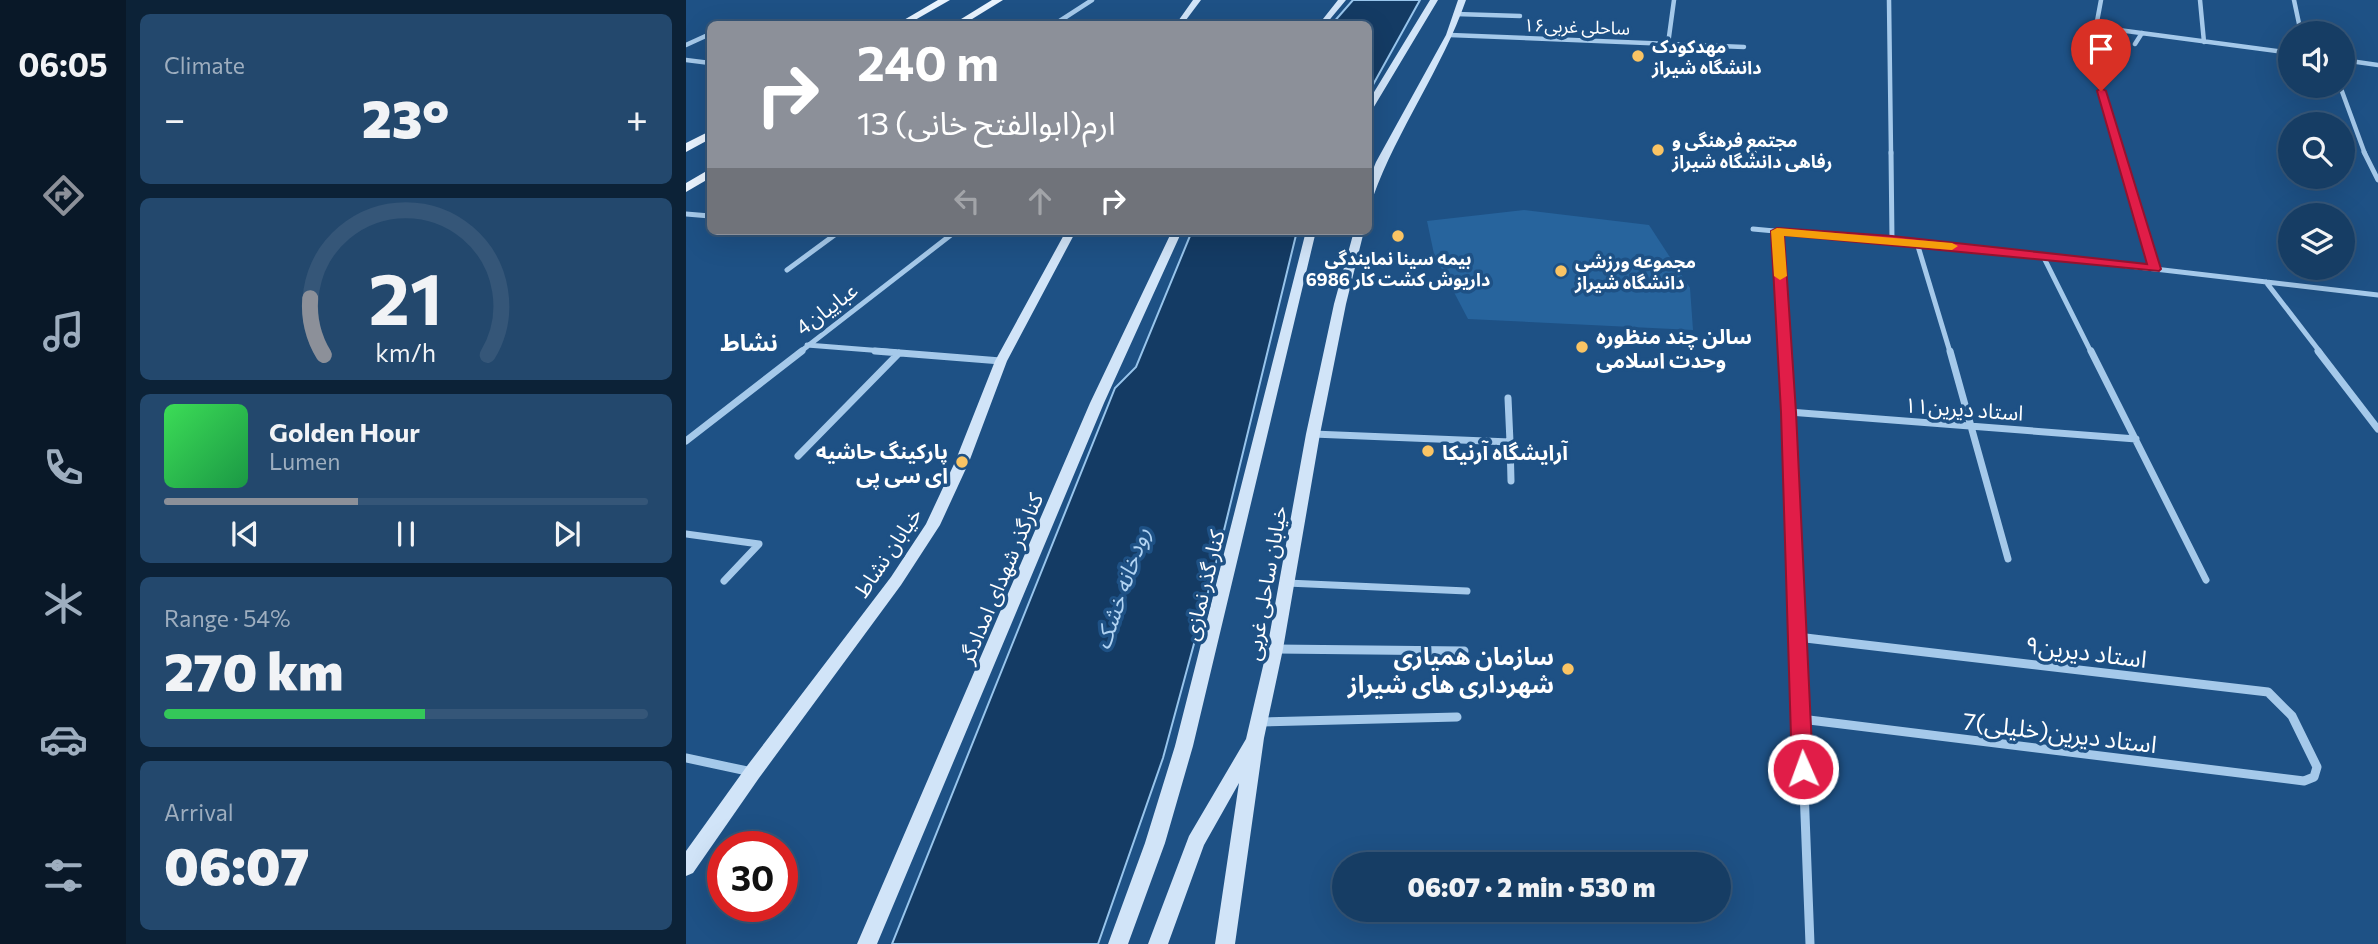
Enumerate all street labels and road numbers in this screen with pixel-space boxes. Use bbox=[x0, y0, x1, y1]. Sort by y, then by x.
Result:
street label: ساحلی غربی۱۶ bbox=[1523, 13, 1631, 40]
street label: عباییان4 bbox=[790, 277, 863, 340]
street label: استاد دیرین۱۱ bbox=[1904, 391, 2024, 426]
street label: کنارگذر شهدای امدادگر bbox=[952, 489, 1048, 668]
street label: خیابان نشاط bbox=[848, 502, 927, 602]
street label: خیابان ساحلی غربی bbox=[1239, 504, 1292, 662]
street label: کنار گذر نمازی bbox=[1177, 527, 1230, 643]
street label: استاد دیرین۹ bbox=[2023, 629, 2148, 674]
street label: 7استاد دیرین(خلیلی) bbox=[1961, 706, 2159, 759]

